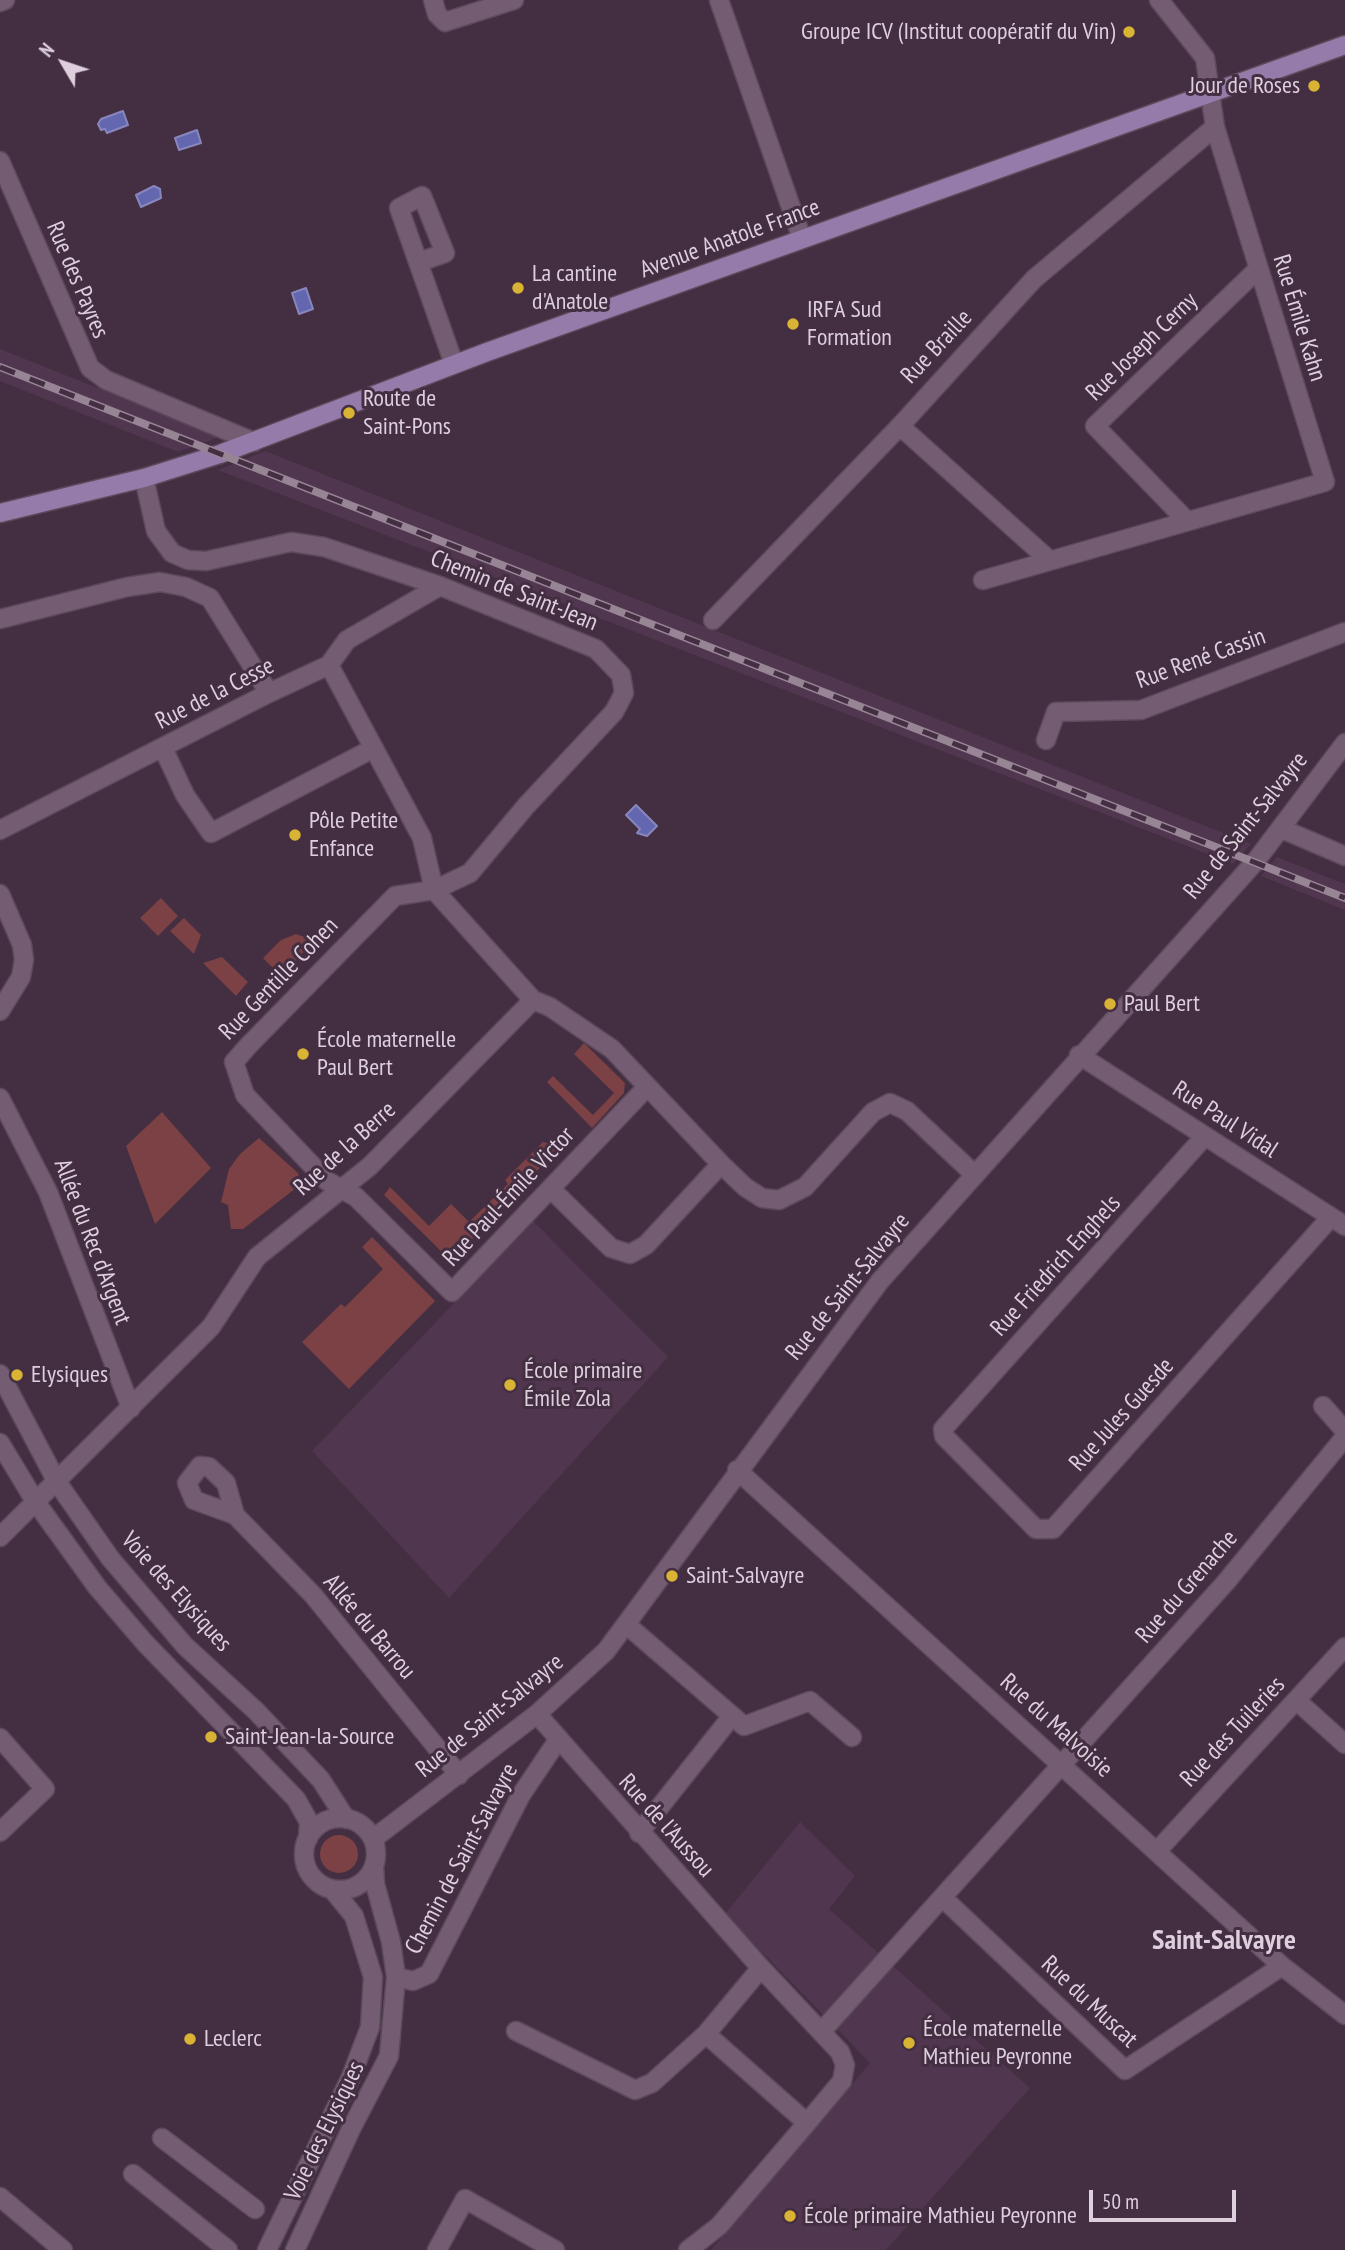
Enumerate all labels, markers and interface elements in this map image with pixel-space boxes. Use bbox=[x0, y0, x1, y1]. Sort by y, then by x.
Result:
place label: Groupe ICV (Institut coopératif du Vin) bbox=[801, 18, 1115, 46]
marker: Groupe ICV (Institut coopératif du Vin) bbox=[1121, 24, 1137, 40]
north arrow bbox=[28, 28, 98, 98]
text: N bbox=[34, 38, 59, 61]
place label: Jour de Roses bbox=[1189, 72, 1300, 100]
marker: Jour de Roses bbox=[1306, 78, 1322, 94]
street label: Avenue Anatole France bbox=[636, 193, 824, 285]
street label: Rue des Payres bbox=[40, 217, 114, 343]
street label: Rue Émile Kahn bbox=[1266, 251, 1332, 385]
place label: La cantine d'Anatole bbox=[532, 260, 617, 316]
marker: La cantine d'Anatole bbox=[510, 280, 526, 296]
street label: Rue Joseph Cerny bbox=[1080, 287, 1204, 407]
place label: IRFA Sud Formation bbox=[807, 296, 892, 352]
street label: Rue Braille bbox=[896, 304, 978, 390]
marker: IRFA Sud Formation bbox=[785, 316, 801, 332]
place label: Route de Saint-Pons bbox=[363, 385, 451, 441]
marker: Route de Saint-Pons bbox=[341, 405, 357, 421]
street label: Chemin de Saint-Jean bbox=[426, 544, 602, 638]
street label: Rue René Cassin bbox=[1133, 622, 1269, 696]
street label: Rue de la Cesse bbox=[151, 652, 279, 736]
street label: Rue de Saint-Salvayre bbox=[1178, 747, 1314, 905]
place label: Pôle Petite Enfance bbox=[309, 807, 398, 863]
marker: Pôle Petite Enfance bbox=[287, 827, 303, 843]
street label: Rue Gentille Cohen bbox=[213, 912, 345, 1046]
place label: Paul Bert bbox=[1124, 990, 1200, 1018]
marker: Paul Bert bbox=[1102, 996, 1118, 1012]
place label: École maternelle Paul Bert bbox=[317, 1026, 456, 1082]
marker: École maternelle Paul Bert bbox=[295, 1046, 311, 1062]
street label: Rue Paul Vidal bbox=[1167, 1075, 1283, 1165]
street label: Rue de la Berre bbox=[288, 1096, 402, 1202]
street label: Rue Paul-Émile Victor bbox=[437, 1121, 581, 1273]
street label: Allée du Rec d'Argent bbox=[47, 1155, 137, 1329]
street label: Rue Friedrich Enghels bbox=[985, 1189, 1127, 1343]
street label: Rue de Saint-Salvayre bbox=[780, 1208, 916, 1366]
street label: Rue Jules Guesde bbox=[1064, 1352, 1180, 1478]
place label: École primaire Émile Zola bbox=[524, 1357, 643, 1413]
place label: Elysiques bbox=[31, 1361, 108, 1389]
marker: Elysiques bbox=[9, 1367, 25, 1383]
marker: École primaire Émile Zola bbox=[502, 1377, 518, 1393]
street label: Rue du Grenache bbox=[1130, 1525, 1244, 1649]
street label: Voie des Elysiques bbox=[115, 1526, 237, 1658]
place label: Saint-Salvayre bbox=[686, 1562, 805, 1590]
marker: Saint-Salvayre bbox=[664, 1568, 680, 1584]
street label: Allée du Barrou bbox=[317, 1569, 421, 1685]
street label: Rue de Saint-Salvayre bbox=[411, 1648, 569, 1784]
street label: Rue du Malvoisie bbox=[994, 1668, 1118, 1784]
street label: Rue des Tuileries bbox=[1175, 1671, 1291, 1793]
place label: Saint-Jean-la-Source bbox=[225, 1723, 394, 1751]
marker: Saint-Jean-la-Source bbox=[203, 1729, 219, 1745]
street label: Chemin de Saint-Salvayre bbox=[400, 1759, 524, 1959]
street label: Rue de l'Aussou bbox=[612, 1769, 720, 1883]
district label: Saint-Salvayre bbox=[1152, 1924, 1296, 1958]
street label: Rue du Muscat bbox=[1035, 1950, 1143, 2054]
place label: École maternelle Mathieu Peyronne bbox=[923, 2015, 1072, 2071]
place label: Leclerc bbox=[204, 2025, 262, 2053]
marker: Leclerc bbox=[182, 2031, 198, 2047]
marker: École maternelle Mathieu Peyronne bbox=[901, 2035, 917, 2051]
street label: Voie des Elysiques bbox=[279, 2057, 371, 2205]
scale bar bbox=[1093, 2176, 1240, 2220]
text: 50 m bbox=[1102, 2188, 1139, 2215]
place label: École primaire Mathieu Peyronne bbox=[804, 2202, 1077, 2230]
marker: École primaire Mathieu Peyronne bbox=[782, 2208, 798, 2224]

